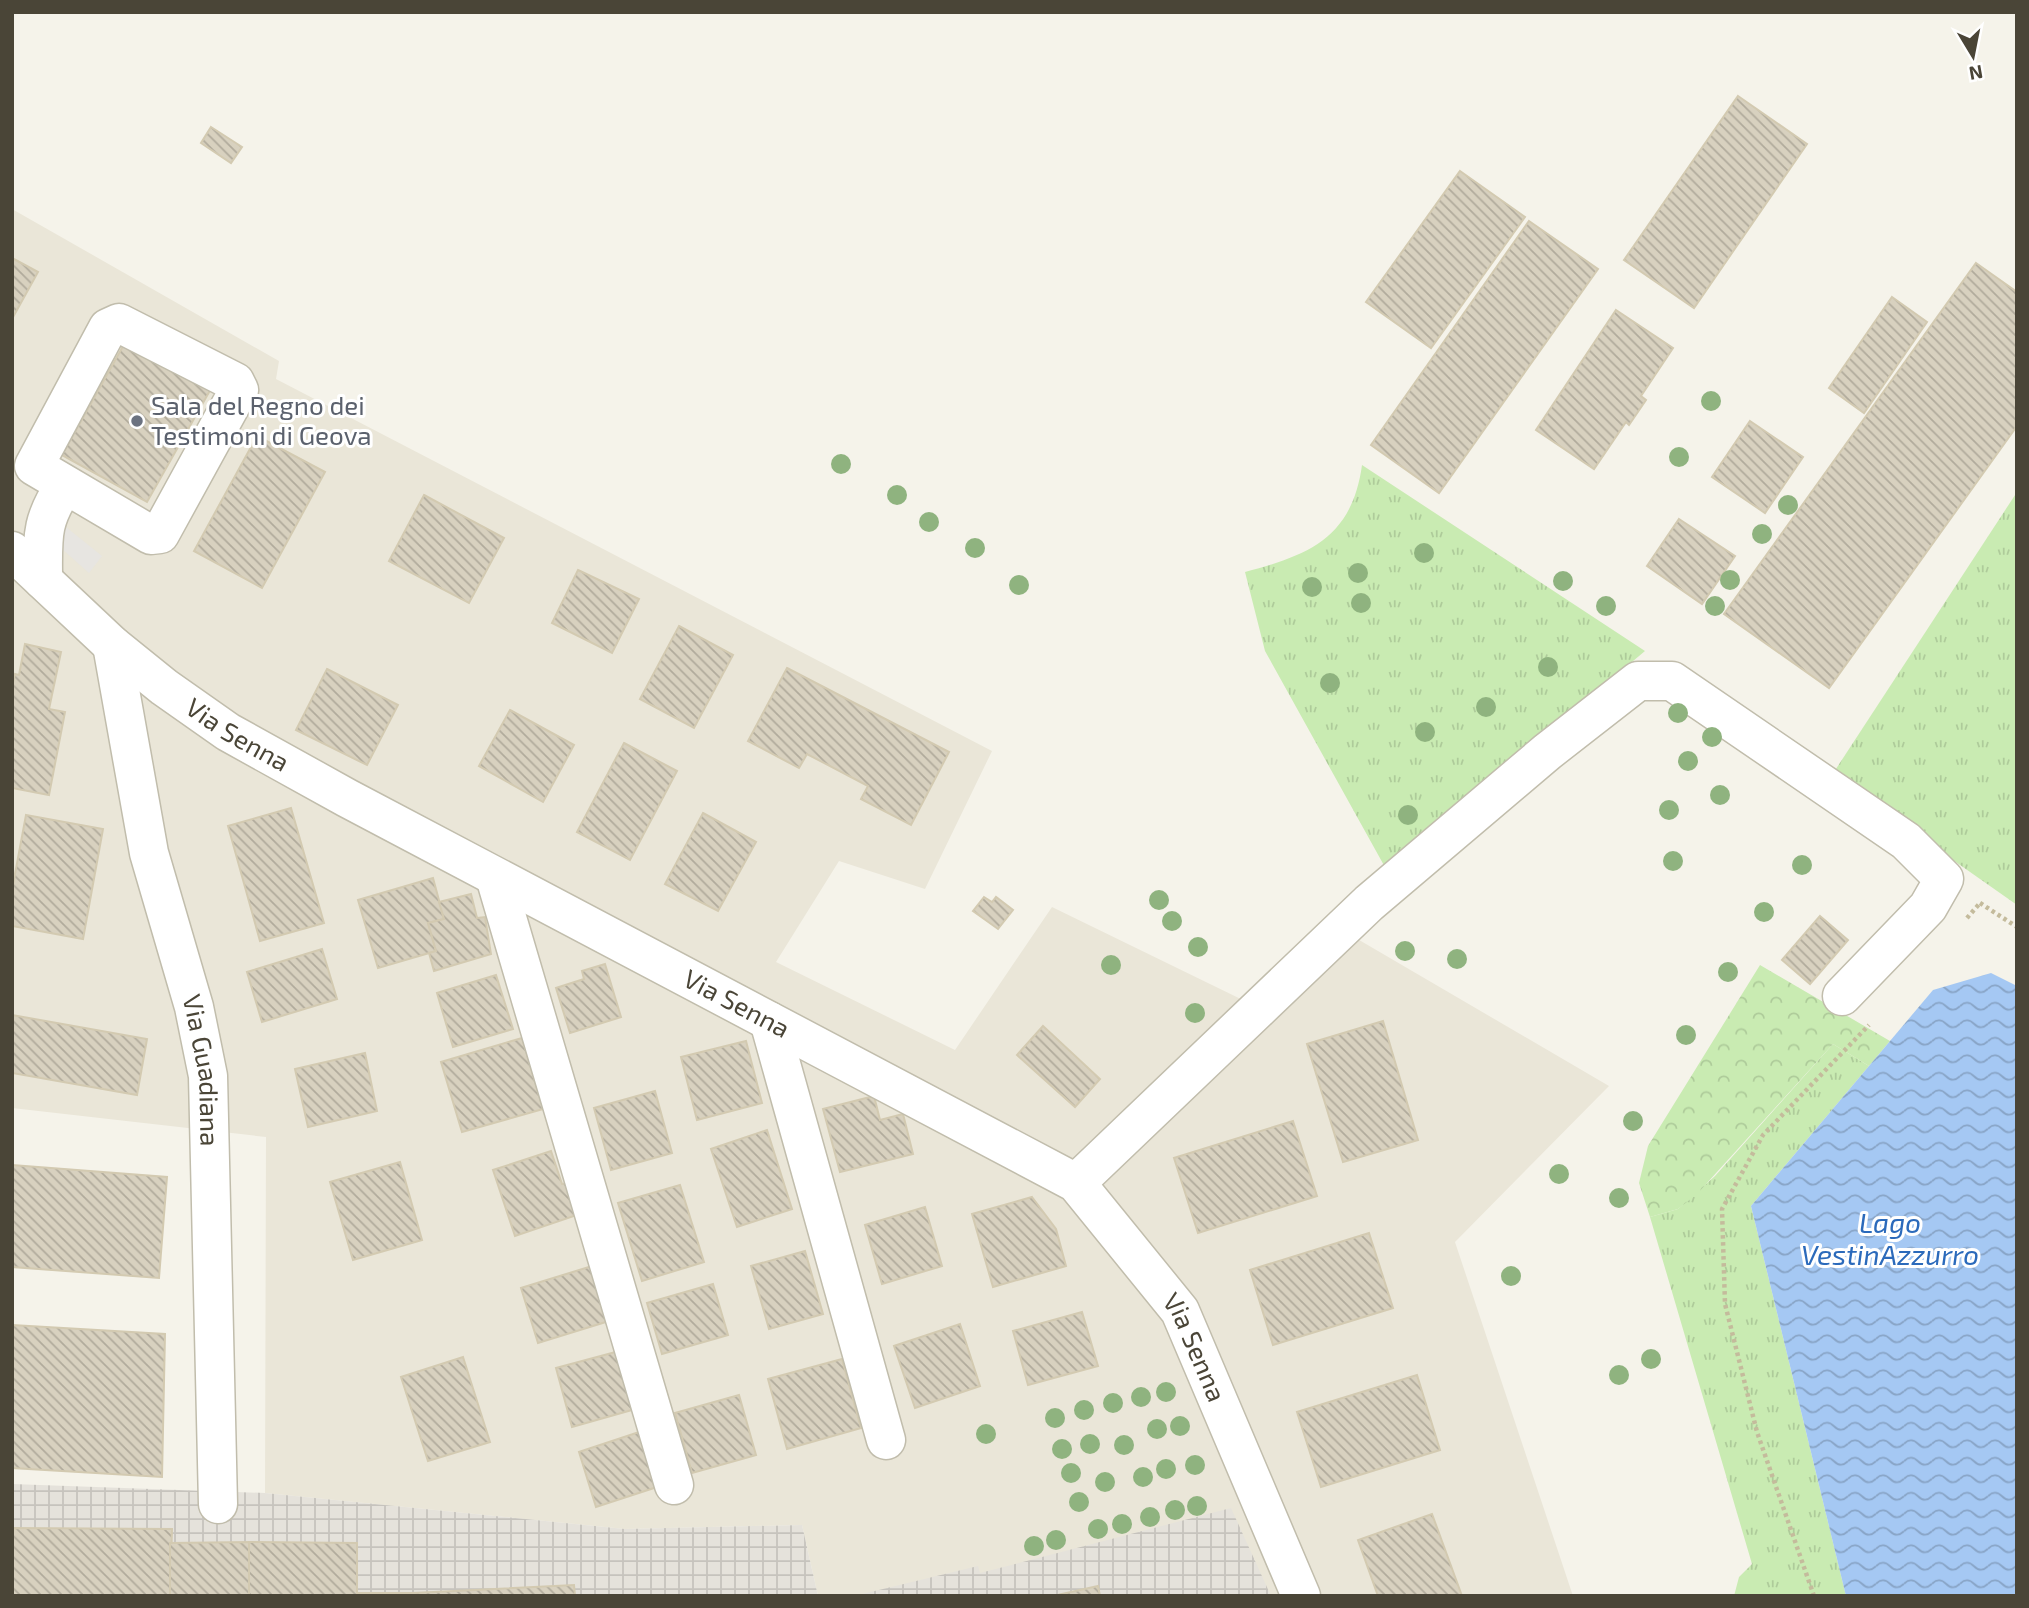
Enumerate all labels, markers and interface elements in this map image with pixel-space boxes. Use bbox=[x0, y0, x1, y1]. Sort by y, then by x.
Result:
north arrow bbox=[1938, 21, 2008, 91]
text: N bbox=[1967, 61, 1985, 86]
place label: Sala del Regno dei Testimoni di Geova bbox=[151, 389, 372, 450]
marker: Sala del Regno dei Testimoni di Geova bbox=[129, 413, 145, 429]
street label: Via Senna bbox=[181, 690, 295, 777]
street label: Via Senna bbox=[679, 962, 796, 1043]
street label: Via Guadiana bbox=[177, 991, 227, 1147]
water label: Lago VestinAzzurro bbox=[1801, 1205, 1979, 1271]
street label: Via Senna bbox=[1157, 1286, 1234, 1406]

